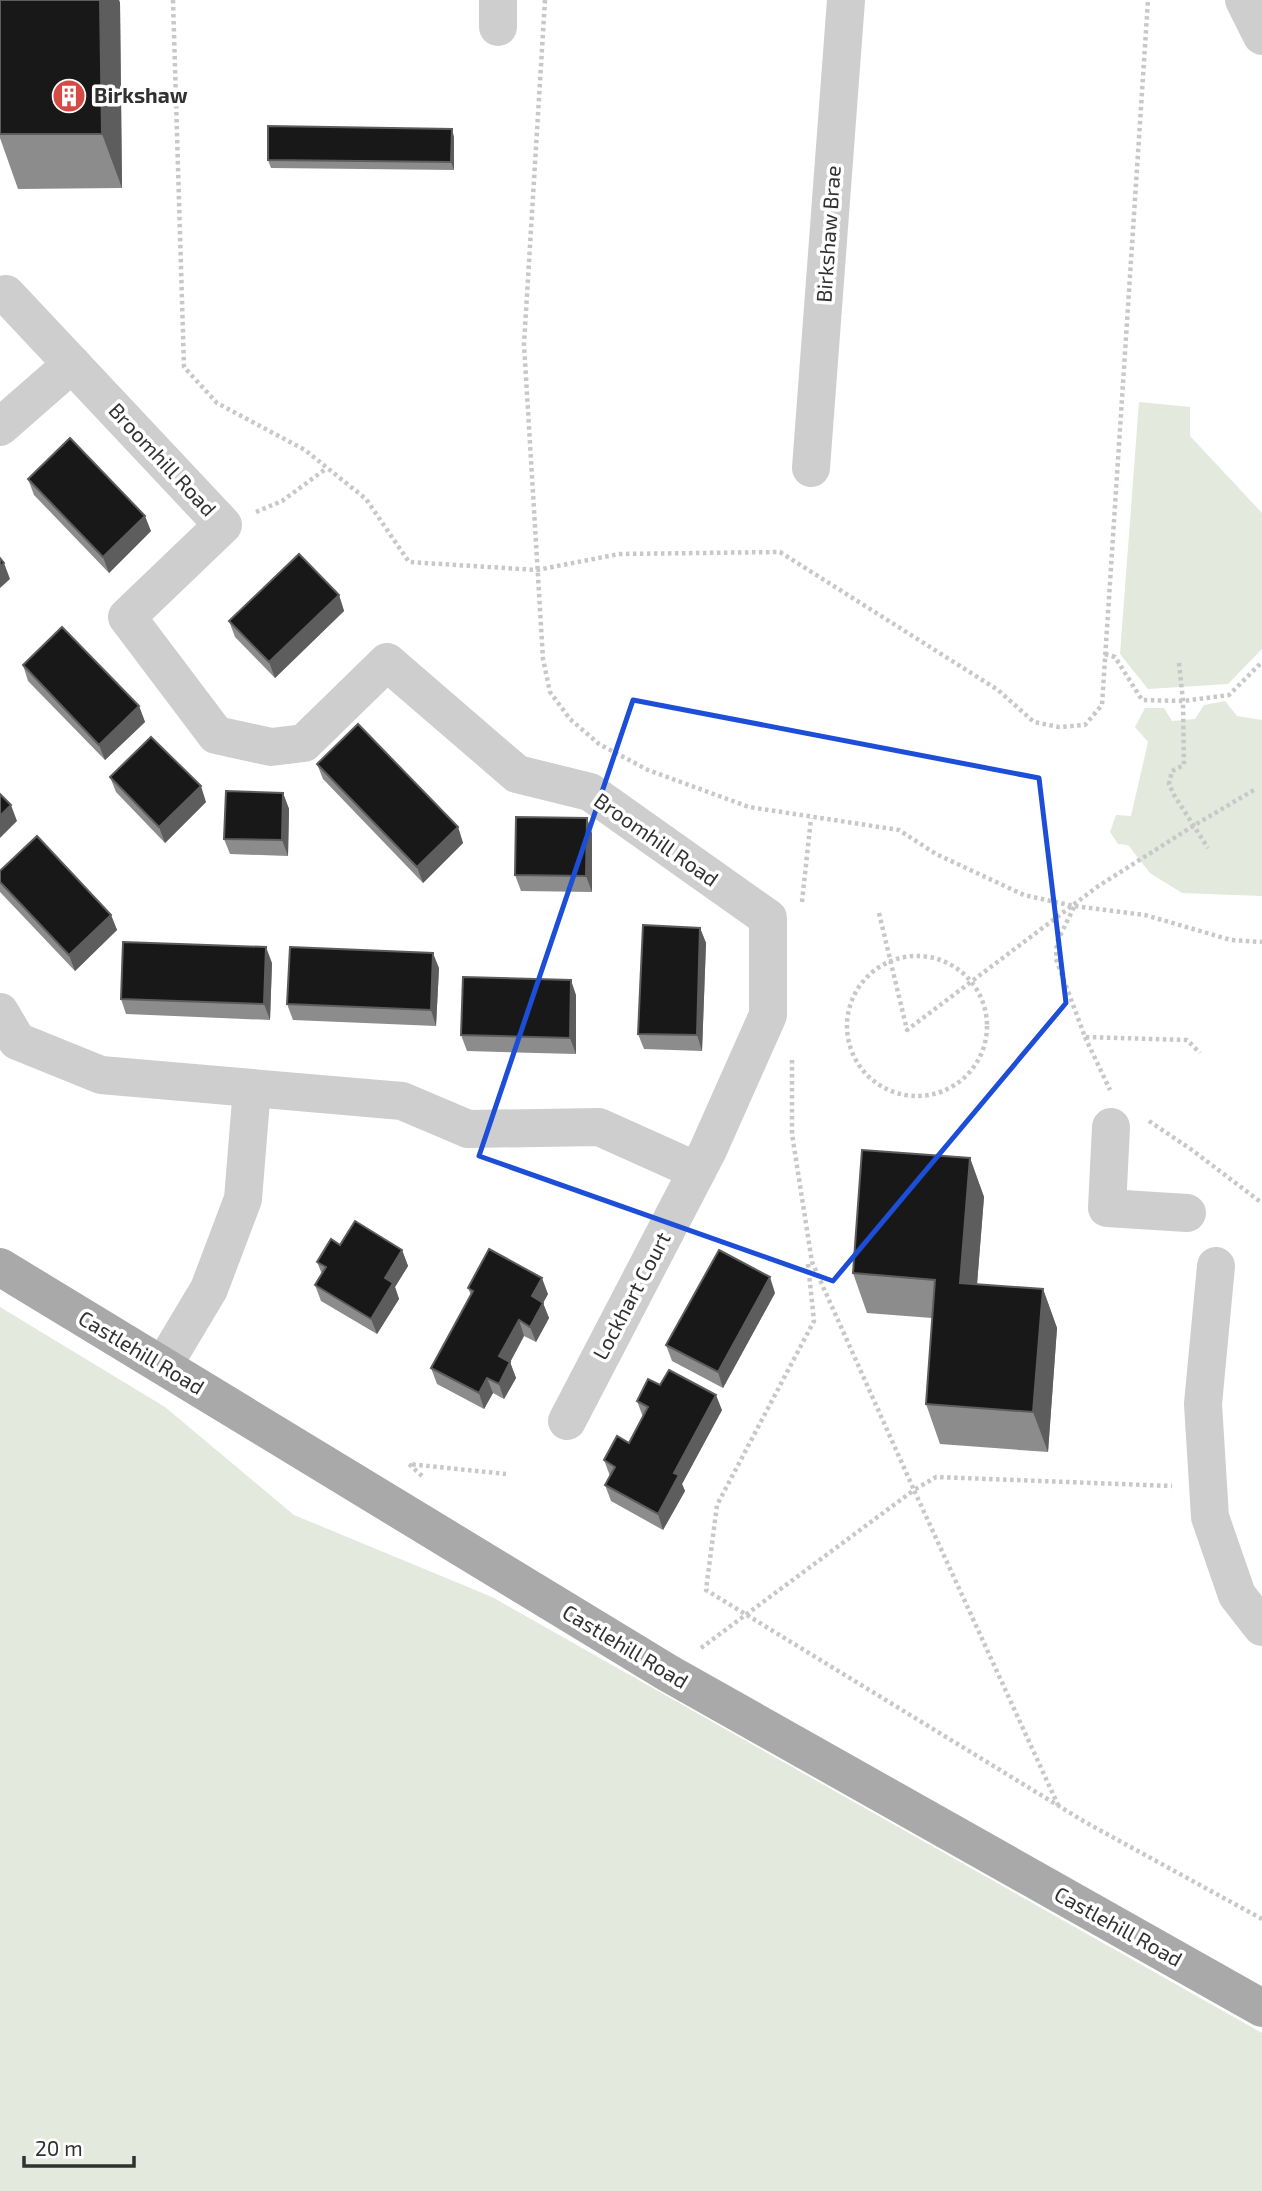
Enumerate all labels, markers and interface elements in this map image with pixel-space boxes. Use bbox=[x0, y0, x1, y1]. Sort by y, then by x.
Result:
building icon: Birkshaw bbox=[50, 77, 88, 115]
place label: Birkshaw bbox=[94, 82, 188, 107]
street label: Birkshaw Brae bbox=[810, 164, 845, 303]
street label: Broomhill Road bbox=[104, 397, 222, 521]
street label: Broomhill Road bbox=[590, 787, 724, 891]
street label: Lockhart Court bbox=[587, 1227, 675, 1363]
street label: Castlehill Road bbox=[74, 1304, 209, 1399]
street label: Castlehill Road bbox=[558, 1598, 693, 1693]
street label: Castlehill Road bbox=[1051, 1880, 1187, 1971]
scale bar bbox=[24, 2124, 135, 2168]
text: 20 m bbox=[35, 2135, 83, 2160]

